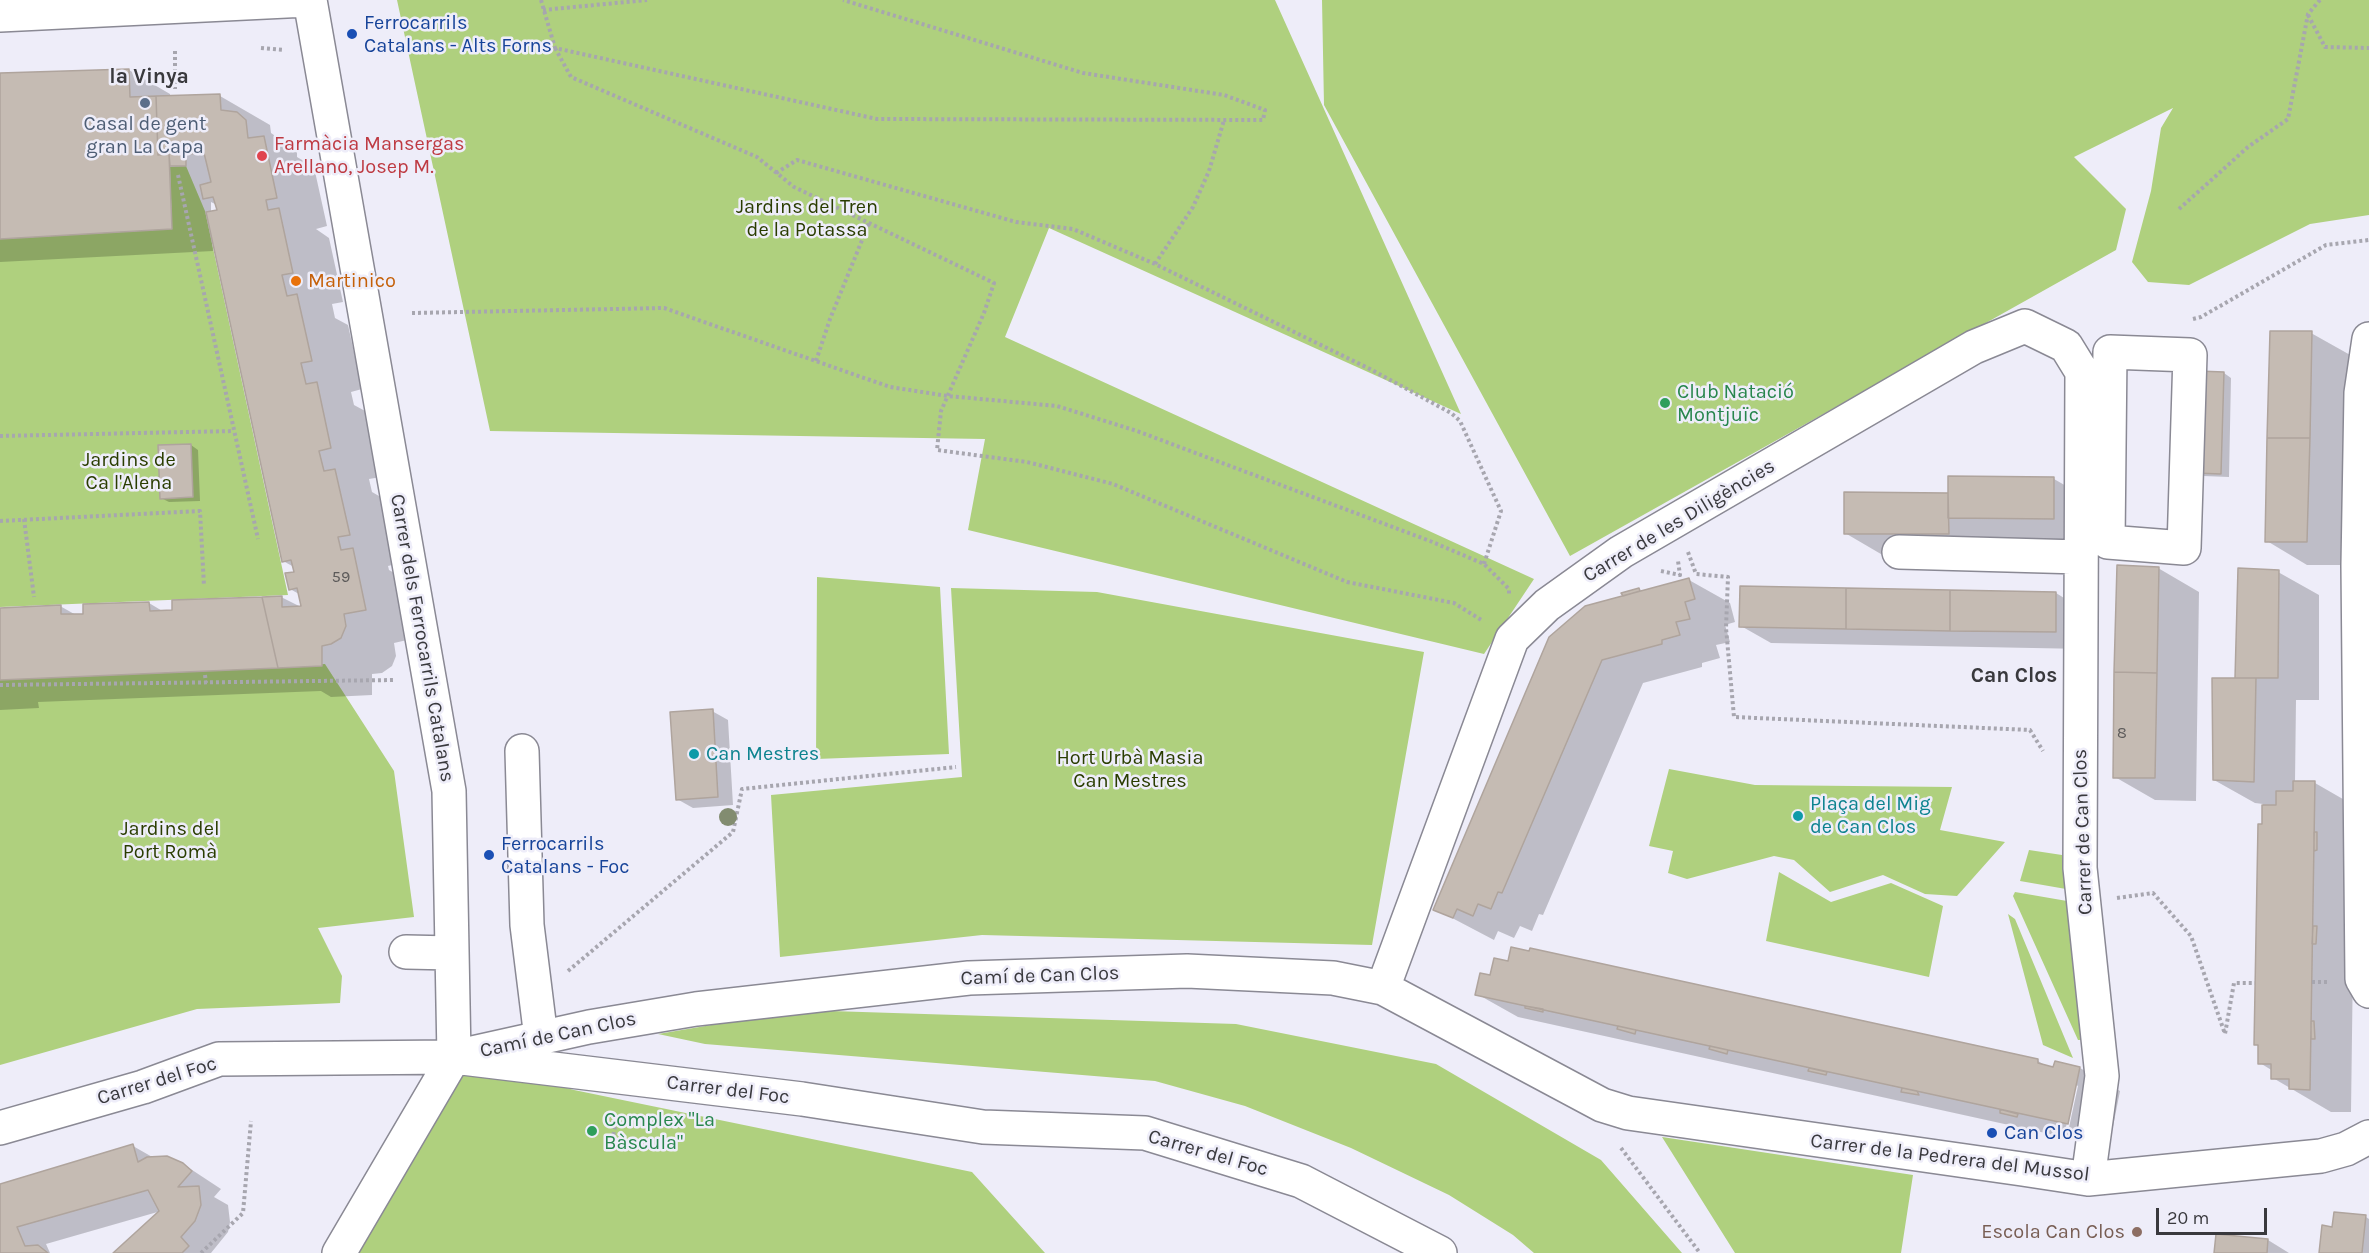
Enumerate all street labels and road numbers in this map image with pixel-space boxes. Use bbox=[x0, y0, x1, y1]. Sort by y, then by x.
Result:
street label: Carrer de les Diligències bbox=[1579, 454, 1779, 588]
street label: Carrer dels Ferrocarrils Catalans bbox=[385, 492, 459, 784]
street label: Carrer de Can Clos bbox=[2068, 749, 2098, 915]
street label: Camí de Can Clos bbox=[960, 961, 1120, 991]
street label: Camí de Can Clos bbox=[478, 1007, 638, 1063]
street label: Carrer del Foc bbox=[94, 1051, 220, 1111]
street label: Carrer del Foc bbox=[665, 1071, 791, 1109]
street label: Carrer del Foc bbox=[1145, 1124, 1271, 1182]
street label: Carrer de la Pedrera del Mussol bbox=[1809, 1129, 2091, 1187]

